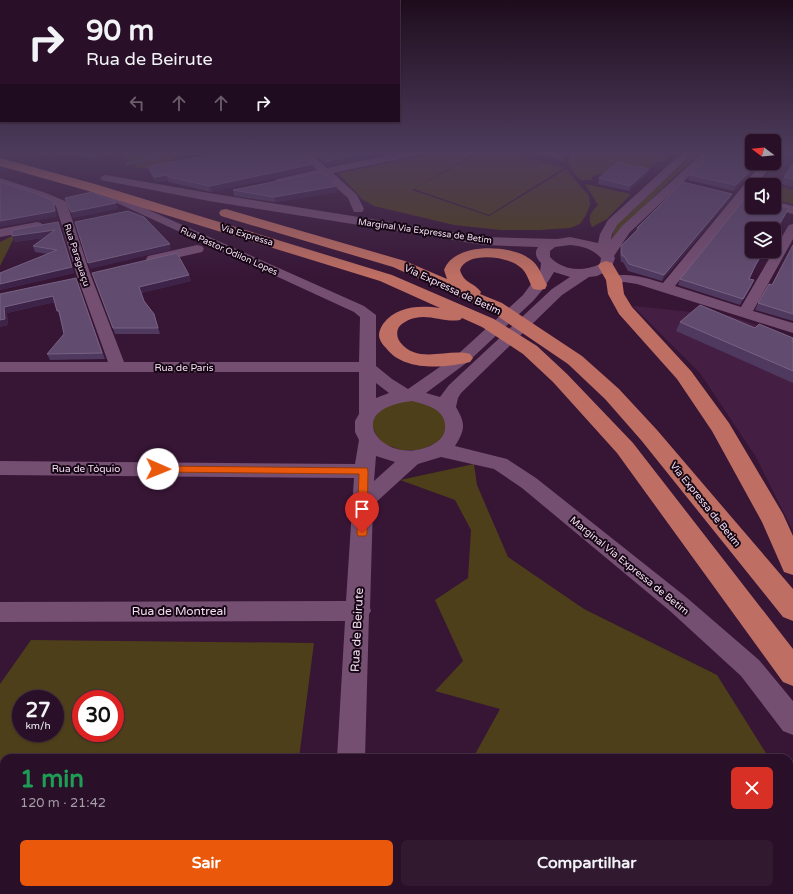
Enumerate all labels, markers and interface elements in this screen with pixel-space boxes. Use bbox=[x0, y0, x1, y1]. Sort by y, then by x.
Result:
text: 90 m bbox=[86, 14, 154, 48]
icon: right bbox=[20, 16, 72, 68]
text: Rua de Beirute bbox=[86, 48, 213, 70]
icon: left bbox=[126, 92, 148, 114]
icon: ahead bbox=[168, 92, 190, 114]
icon: ahead bbox=[210, 92, 232, 114]
icon: right bbox=[252, 92, 274, 114]
north arrow bbox=[745, 134, 781, 170]
map controls bbox=[745, 134, 781, 258]
button: sound bbox=[745, 178, 781, 214]
street label: Marginal Via Expressa de Betim bbox=[357, 217, 493, 246]
street label: Rua Paraguaçu bbox=[61, 222, 92, 288]
street label: Via Expressa bbox=[219, 222, 274, 249]
button: layers bbox=[745, 222, 781, 258]
street label: Rua Pastor Odilon Lopes bbox=[178, 225, 279, 278]
street label: Via Expressa de Betim bbox=[402, 262, 503, 318]
street label: Rua de Paris bbox=[154, 362, 214, 374]
position arrow bbox=[137, 448, 179, 490]
street label: Via Expressa de Betim bbox=[667, 460, 743, 549]
street label: Rua de Tóquio bbox=[52, 463, 120, 475]
pin bbox=[345, 492, 379, 533]
icon: arrive bbox=[351, 498, 373, 520]
street label: Marginal Via Expressa de Betim bbox=[567, 514, 691, 618]
street label: Rua de Beirute bbox=[348, 587, 366, 673]
street label: Rua de Montreal bbox=[132, 604, 226, 618]
speed limit sign: 30 bbox=[72, 690, 124, 742]
text: 27 bbox=[25, 699, 51, 723]
text: km/h bbox=[25, 720, 51, 732]
text: 1 min bbox=[20, 765, 84, 794]
button: close bbox=[731, 767, 773, 809]
text: 120 m · 21:42 bbox=[20, 795, 106, 811]
button: Sair bbox=[20, 840, 393, 886]
button: Compartilhar bbox=[401, 840, 773, 886]

